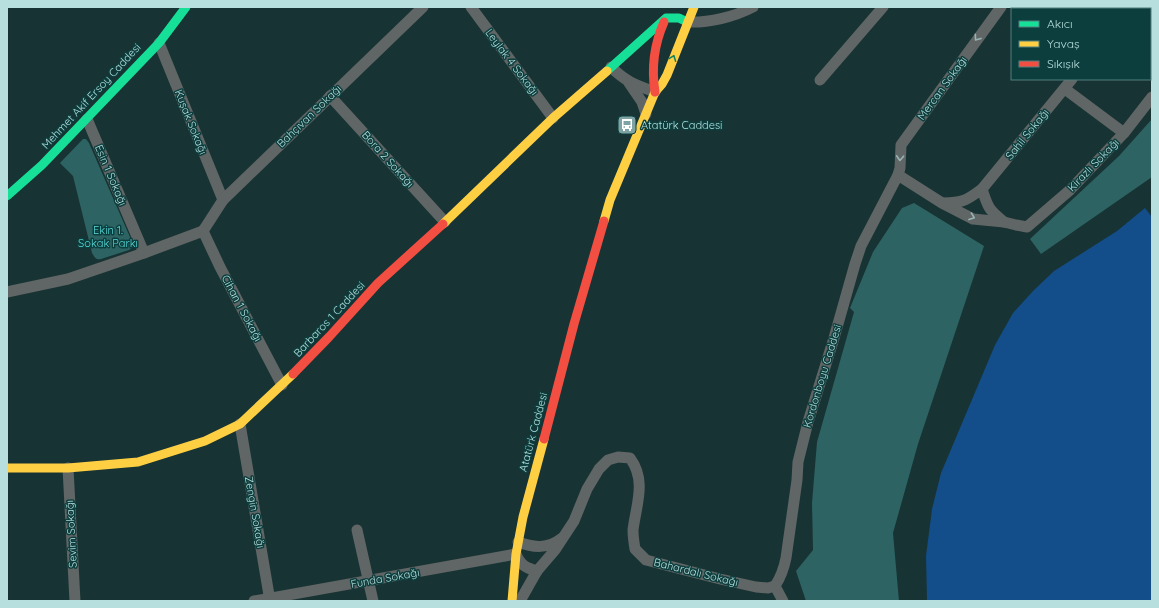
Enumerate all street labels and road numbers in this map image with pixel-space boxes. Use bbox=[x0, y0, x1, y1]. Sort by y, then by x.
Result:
street label: Leylak 4 Sokağı bbox=[482, 26, 542, 98]
street label: Mehmet Akif Ersoy Caddesi bbox=[38, 40, 144, 152]
street label: Mercan Sokağı bbox=[914, 53, 970, 123]
street label: Bahçıvan Sokağı bbox=[274, 82, 344, 150]
street label: Kuşak Sokağı bbox=[172, 87, 210, 157]
street label: Sahil Sokağı bbox=[1002, 106, 1052, 162]
street label: Bora 2 Sokağı bbox=[359, 128, 417, 190]
street label: Kirazlı Sokağı bbox=[1064, 136, 1122, 194]
street label: Esin 1 Sokağı bbox=[92, 142, 130, 208]
street label: Cihan 1 Sokağı bbox=[219, 272, 265, 344]
street label: Barbaros 1 Caddesi bbox=[290, 278, 368, 360]
street label: Kordonboyu Caddesi bbox=[800, 323, 844, 429]
street label: Atatürk Caddesi bbox=[516, 391, 550, 473]
street label: Zengin Sokağı bbox=[242, 475, 268, 549]
street label: Sevim Sokağı bbox=[62, 500, 80, 568]
street label: Bahardalı Sokağı bbox=[652, 555, 740, 589]
street label: Funda Sokağı bbox=[350, 565, 420, 591]

